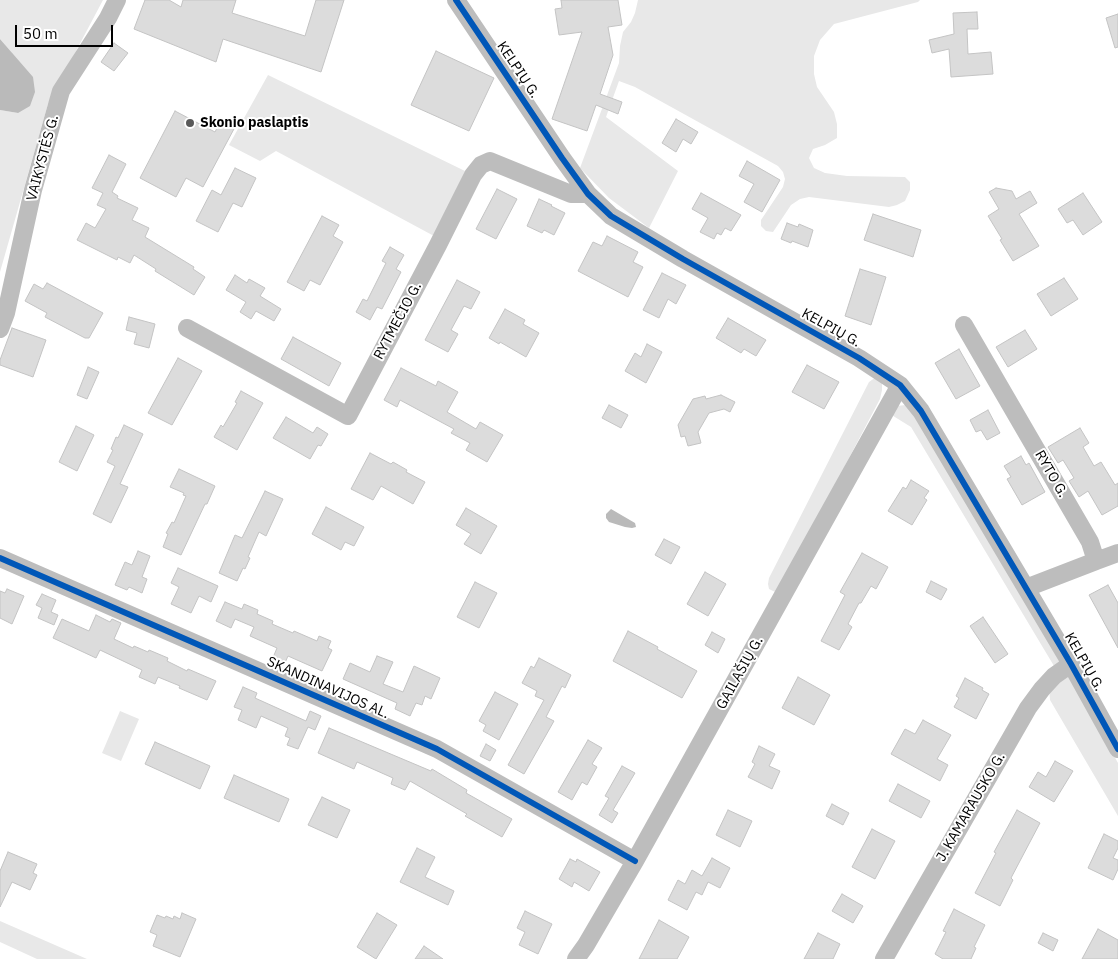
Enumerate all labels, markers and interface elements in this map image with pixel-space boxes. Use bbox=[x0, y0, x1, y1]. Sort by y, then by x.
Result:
scale bar bbox=[18, 15, 115, 47]
text: 50 m bbox=[23, 24, 58, 43]
street label: KELPIŲ G. bbox=[493, 39, 543, 101]
street label: VAIKYSTĖS G. bbox=[23, 113, 63, 203]
place label: Skonio paslaptis bbox=[200, 115, 308, 131]
marker: Skonio paslaptis bbox=[184, 117, 196, 129]
street label: RYTMEČIO G. bbox=[371, 279, 425, 363]
street label: KELPIŲ G. bbox=[799, 305, 863, 351]
street label: RYTO G. bbox=[1031, 448, 1071, 500]
street label: KELPIŲ G. bbox=[1061, 630, 1107, 694]
street label: GAILAŠIŲ G. bbox=[713, 634, 767, 712]
street label: SKANDINAVIJOS AL. bbox=[264, 653, 392, 723]
street label: J. KAMARAUSKO G. bbox=[933, 750, 1009, 864]

